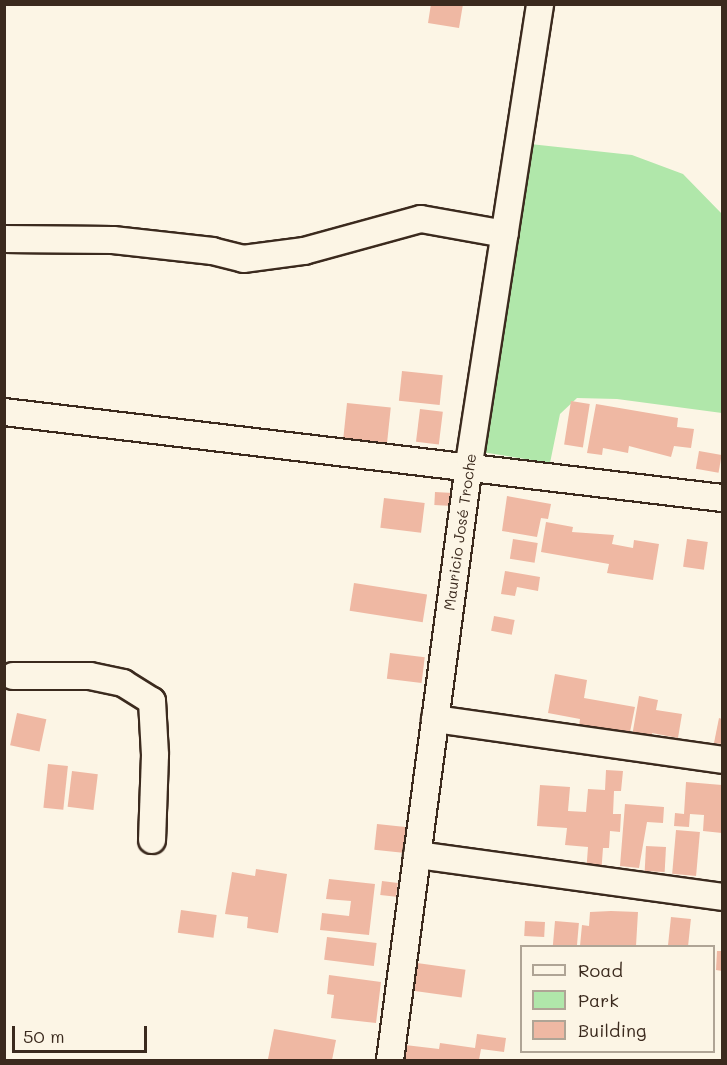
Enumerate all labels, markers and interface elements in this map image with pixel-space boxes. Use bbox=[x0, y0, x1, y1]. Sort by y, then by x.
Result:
street label: Mauricio José Troche bbox=[440, 452, 480, 612]
legend bbox=[520, 945, 715, 1053]
text: Road bbox=[578, 958, 623, 982]
text: Park bbox=[578, 988, 619, 1012]
scale bar bbox=[15, 1014, 150, 1052]
text: Building bbox=[578, 1018, 646, 1042]
text: 50 m bbox=[23, 1024, 65, 1048]

